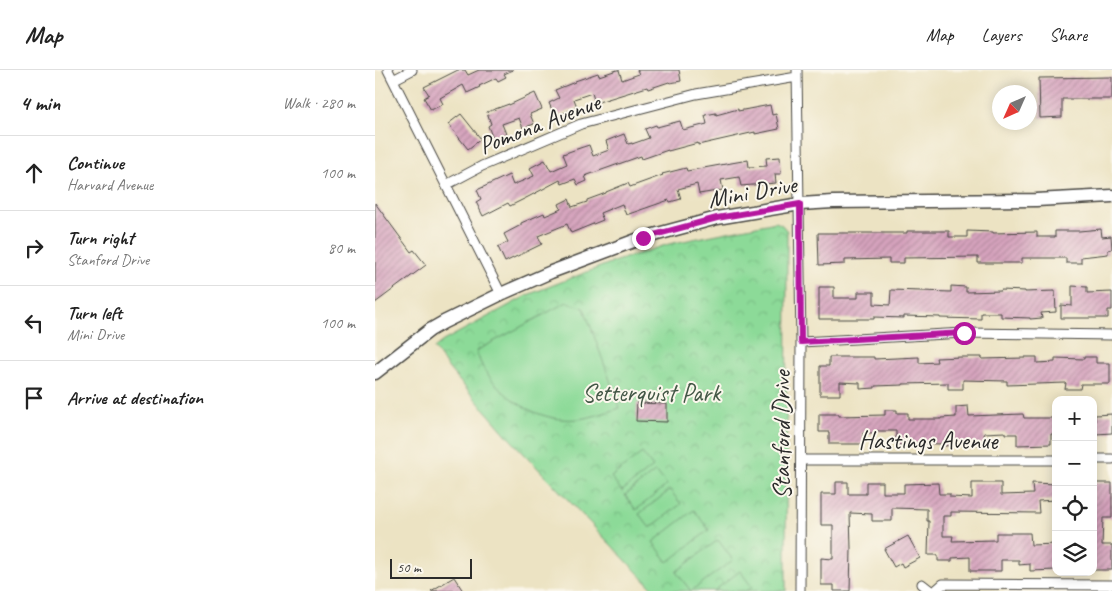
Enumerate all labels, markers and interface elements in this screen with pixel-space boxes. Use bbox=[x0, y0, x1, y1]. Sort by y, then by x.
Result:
text: Map bbox=[25, 20, 62, 50]
text: Map bbox=[926, 24, 954, 46]
text: Layers bbox=[982, 24, 1021, 46]
text: Share bbox=[1049, 24, 1087, 46]
street label: Pomona Avenue bbox=[474, 85, 606, 162]
north arrow bbox=[992, 85, 1037, 130]
text: 4 min bbox=[20, 90, 60, 116]
text: Walk · 280 m bbox=[283, 93, 355, 113]
text: Continue bbox=[67, 151, 124, 175]
icon: ahead bbox=[20, 159, 48, 187]
text: 100 m bbox=[321, 163, 355, 183]
street label: Mini Drive bbox=[705, 168, 801, 216]
text: Harvard Avenue bbox=[67, 175, 153, 195]
text: Turn right bbox=[67, 226, 134, 250]
route end bbox=[632, 227, 655, 250]
icon: right bbox=[20, 234, 48, 262]
text: 80 m bbox=[328, 238, 355, 258]
text: Stanford Drive bbox=[67, 250, 149, 270]
text: Turn left bbox=[67, 301, 122, 325]
icon: left bbox=[20, 309, 48, 337]
text: 100 m bbox=[321, 313, 355, 333]
route start bbox=[953, 322, 976, 345]
text: Mini Drive bbox=[67, 325, 124, 345]
street label: Stanford Drive bbox=[766, 369, 798, 499]
park label: Setterquist Park bbox=[582, 377, 722, 409]
icon: arrive bbox=[20, 384, 48, 412]
text: Arrive at destination bbox=[67, 386, 203, 410]
map controls bbox=[1052, 396, 1097, 576]
button: + bbox=[1052, 396, 1097, 441]
street label: Hastings Avenue bbox=[859, 425, 999, 457]
button: − bbox=[1052, 441, 1097, 486]
button: locate bbox=[1052, 486, 1097, 531]
button: layers bbox=[1052, 531, 1097, 576]
scale bar bbox=[390, 556, 473, 579]
text: 50 m bbox=[397, 559, 421, 576]

